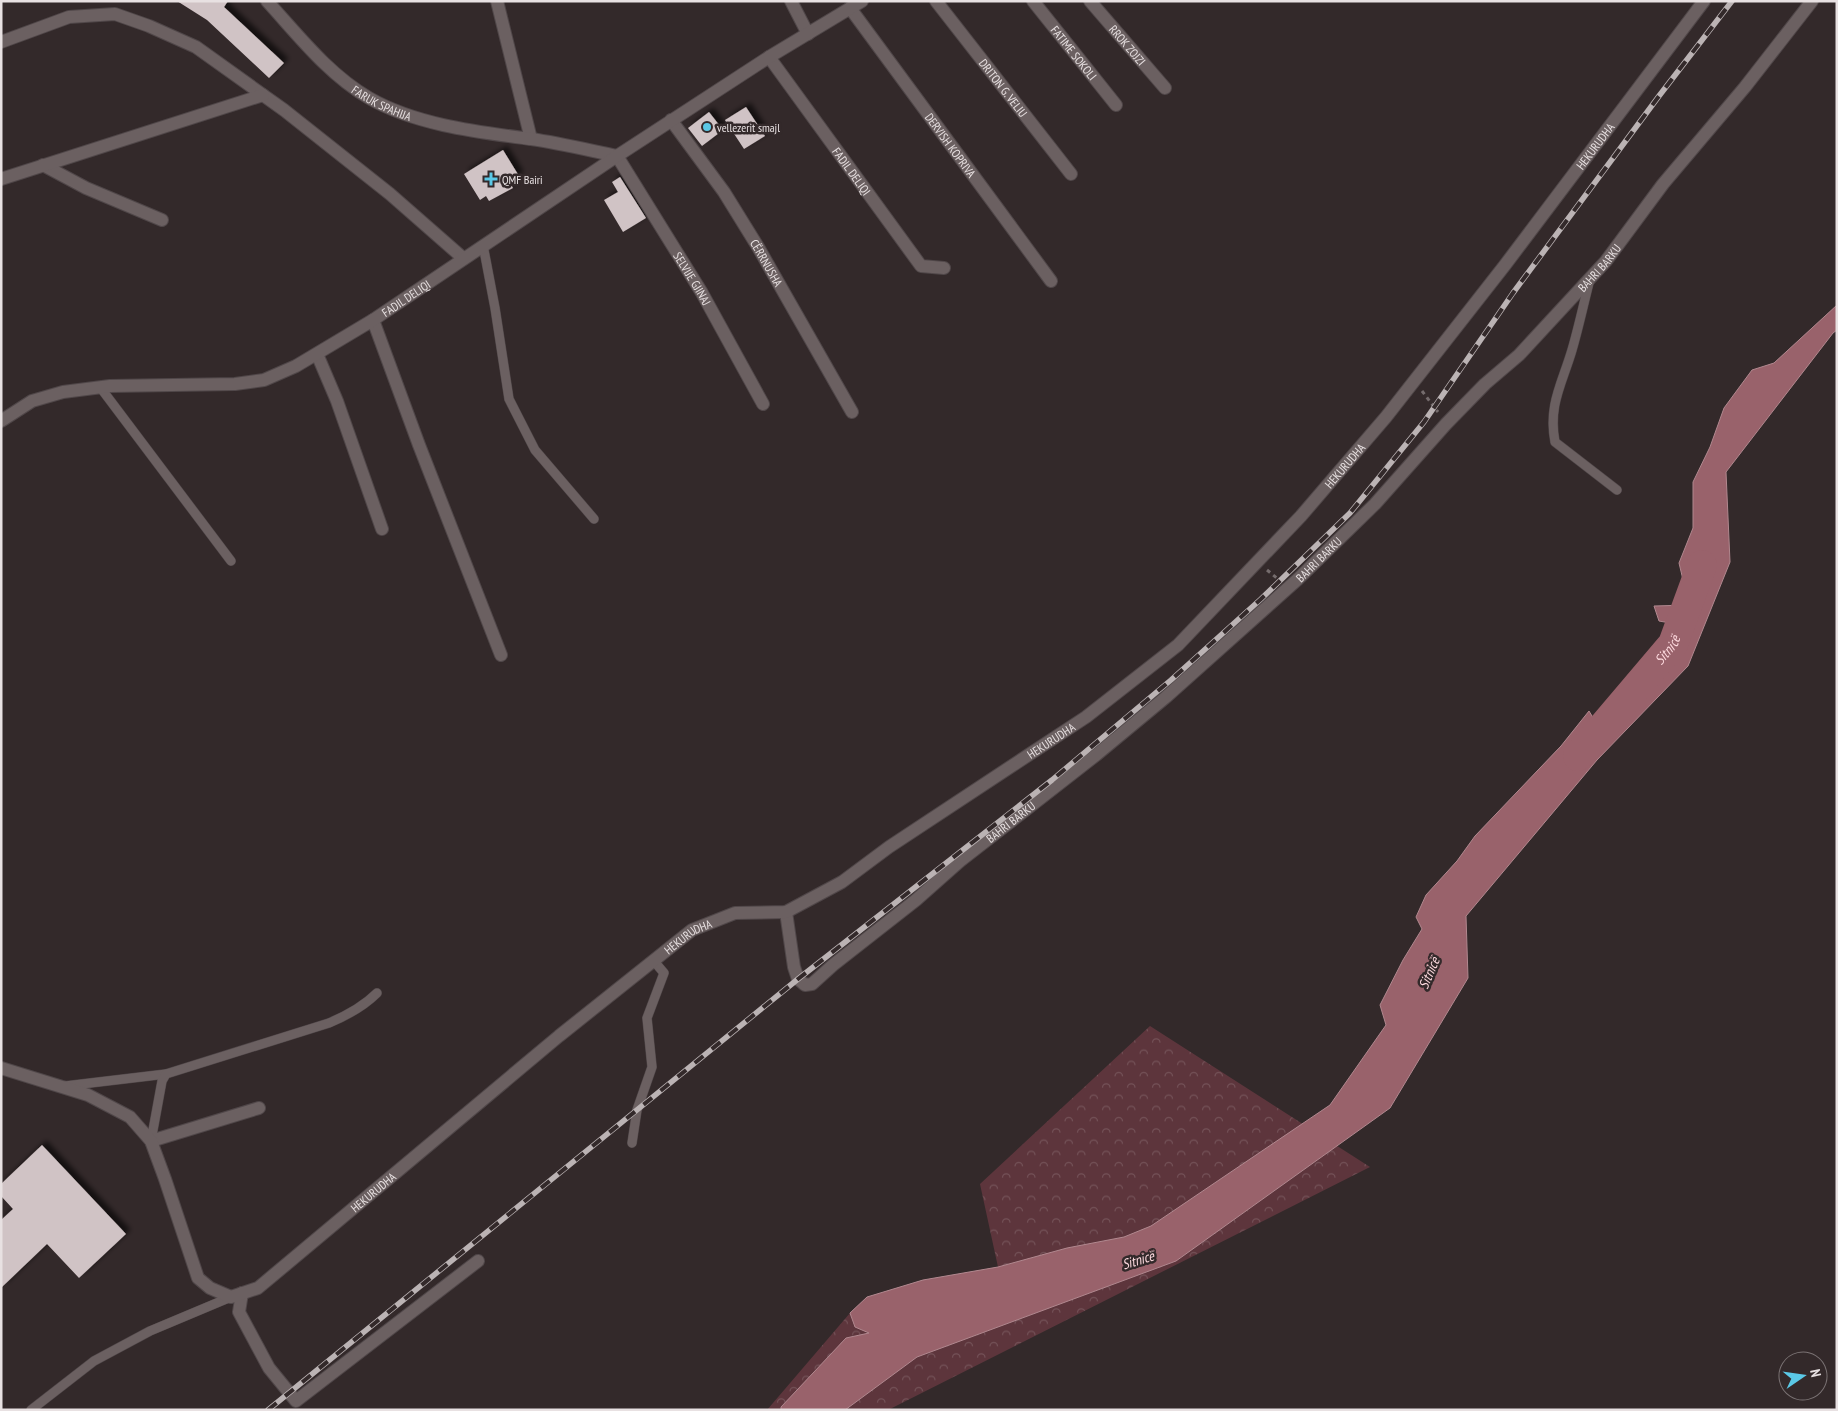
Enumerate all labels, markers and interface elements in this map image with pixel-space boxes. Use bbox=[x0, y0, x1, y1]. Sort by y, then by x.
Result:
street label: FATIME SOKOLI bbox=[1048, 22, 1100, 83]
street label: RROK ZOJZI bbox=[1106, 22, 1149, 68]
street label: DRITON G. VELIU bbox=[976, 56, 1031, 120]
street label: FARUK SPAHIJA bbox=[349, 82, 414, 123]
street label: DERVISH KOPRIVA bbox=[922, 110, 980, 180]
street label: HEKURUDHA bbox=[1572, 119, 1617, 172]
place label: vellezerit smajl bbox=[717, 120, 780, 135]
marker: vellezerit smajl bbox=[701, 121, 713, 133]
street label: FADIL DELIQI bbox=[830, 144, 874, 198]
marker: QMF Bairi bbox=[484, 172, 498, 186]
place label: QMF Bairi bbox=[502, 172, 543, 187]
street label: CËRRNUSHA bbox=[747, 236, 786, 289]
street label: BAHRI BARKU bbox=[1574, 241, 1624, 294]
street label: SELVIJE GJINAJ bbox=[671, 249, 715, 308]
street label: FADIL DELIQI bbox=[379, 276, 433, 320]
street label: HEKURUDHA bbox=[1321, 440, 1368, 491]
street label: BAHRI BARKU bbox=[1292, 533, 1345, 585]
water label: Sitnicë bbox=[1650, 631, 1685, 668]
street label: HEKURUDHA bbox=[1024, 719, 1078, 761]
street label: BAHRI BARKU bbox=[983, 798, 1038, 845]
street label: HEKURUDHA bbox=[661, 915, 714, 957]
water label: Sitnicë bbox=[1414, 952, 1445, 992]
street label: HEKURUDHA bbox=[347, 1168, 399, 1215]
water label: Sitnicë bbox=[1120, 1246, 1158, 1273]
north arrow bbox=[1778, 1351, 1828, 1401]
text: N bbox=[1806, 1367, 1825, 1379]

